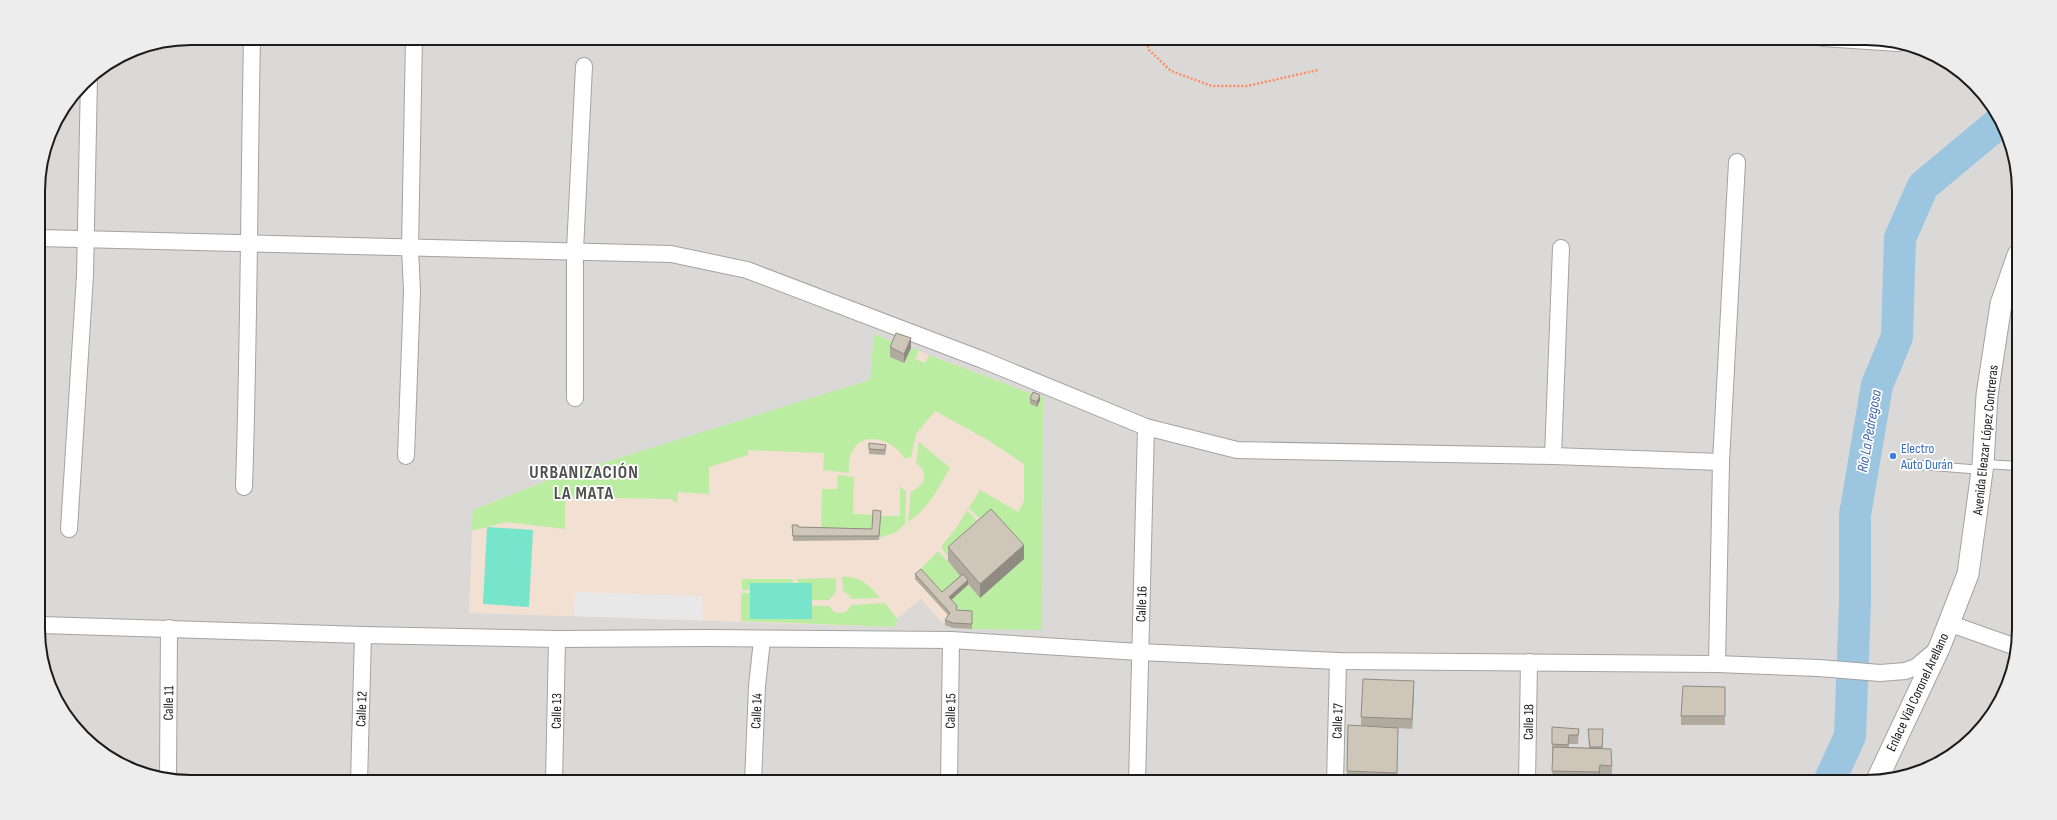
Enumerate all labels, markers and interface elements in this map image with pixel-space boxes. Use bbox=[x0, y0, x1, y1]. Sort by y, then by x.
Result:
street label: Avenida Eleazar López Contreras bbox=[1969, 364, 2002, 517]
water label: Río La Pedregosa bbox=[1853, 388, 1886, 474]
place label: Electro Auto Durán bbox=[1900, 440, 1953, 473]
marker: Electro Auto Durán bbox=[1888, 451, 1898, 461]
district label: URBANIZACIÓN LA MATA bbox=[529, 462, 639, 504]
street label: Calle 16 bbox=[1132, 586, 1151, 622]
street label: Enlace Vial Coronel Arellano bbox=[1883, 630, 1952, 754]
street label: Calle 11 bbox=[160, 685, 177, 721]
street label: Calle 12 bbox=[352, 691, 371, 727]
street label: Calle 13 bbox=[548, 693, 565, 729]
street label: Calle 14 bbox=[747, 693, 766, 729]
street label: Calle 15 bbox=[942, 693, 959, 729]
street label: Calle 17 bbox=[1328, 703, 1347, 739]
street label: Calle 18 bbox=[1520, 704, 1537, 740]

